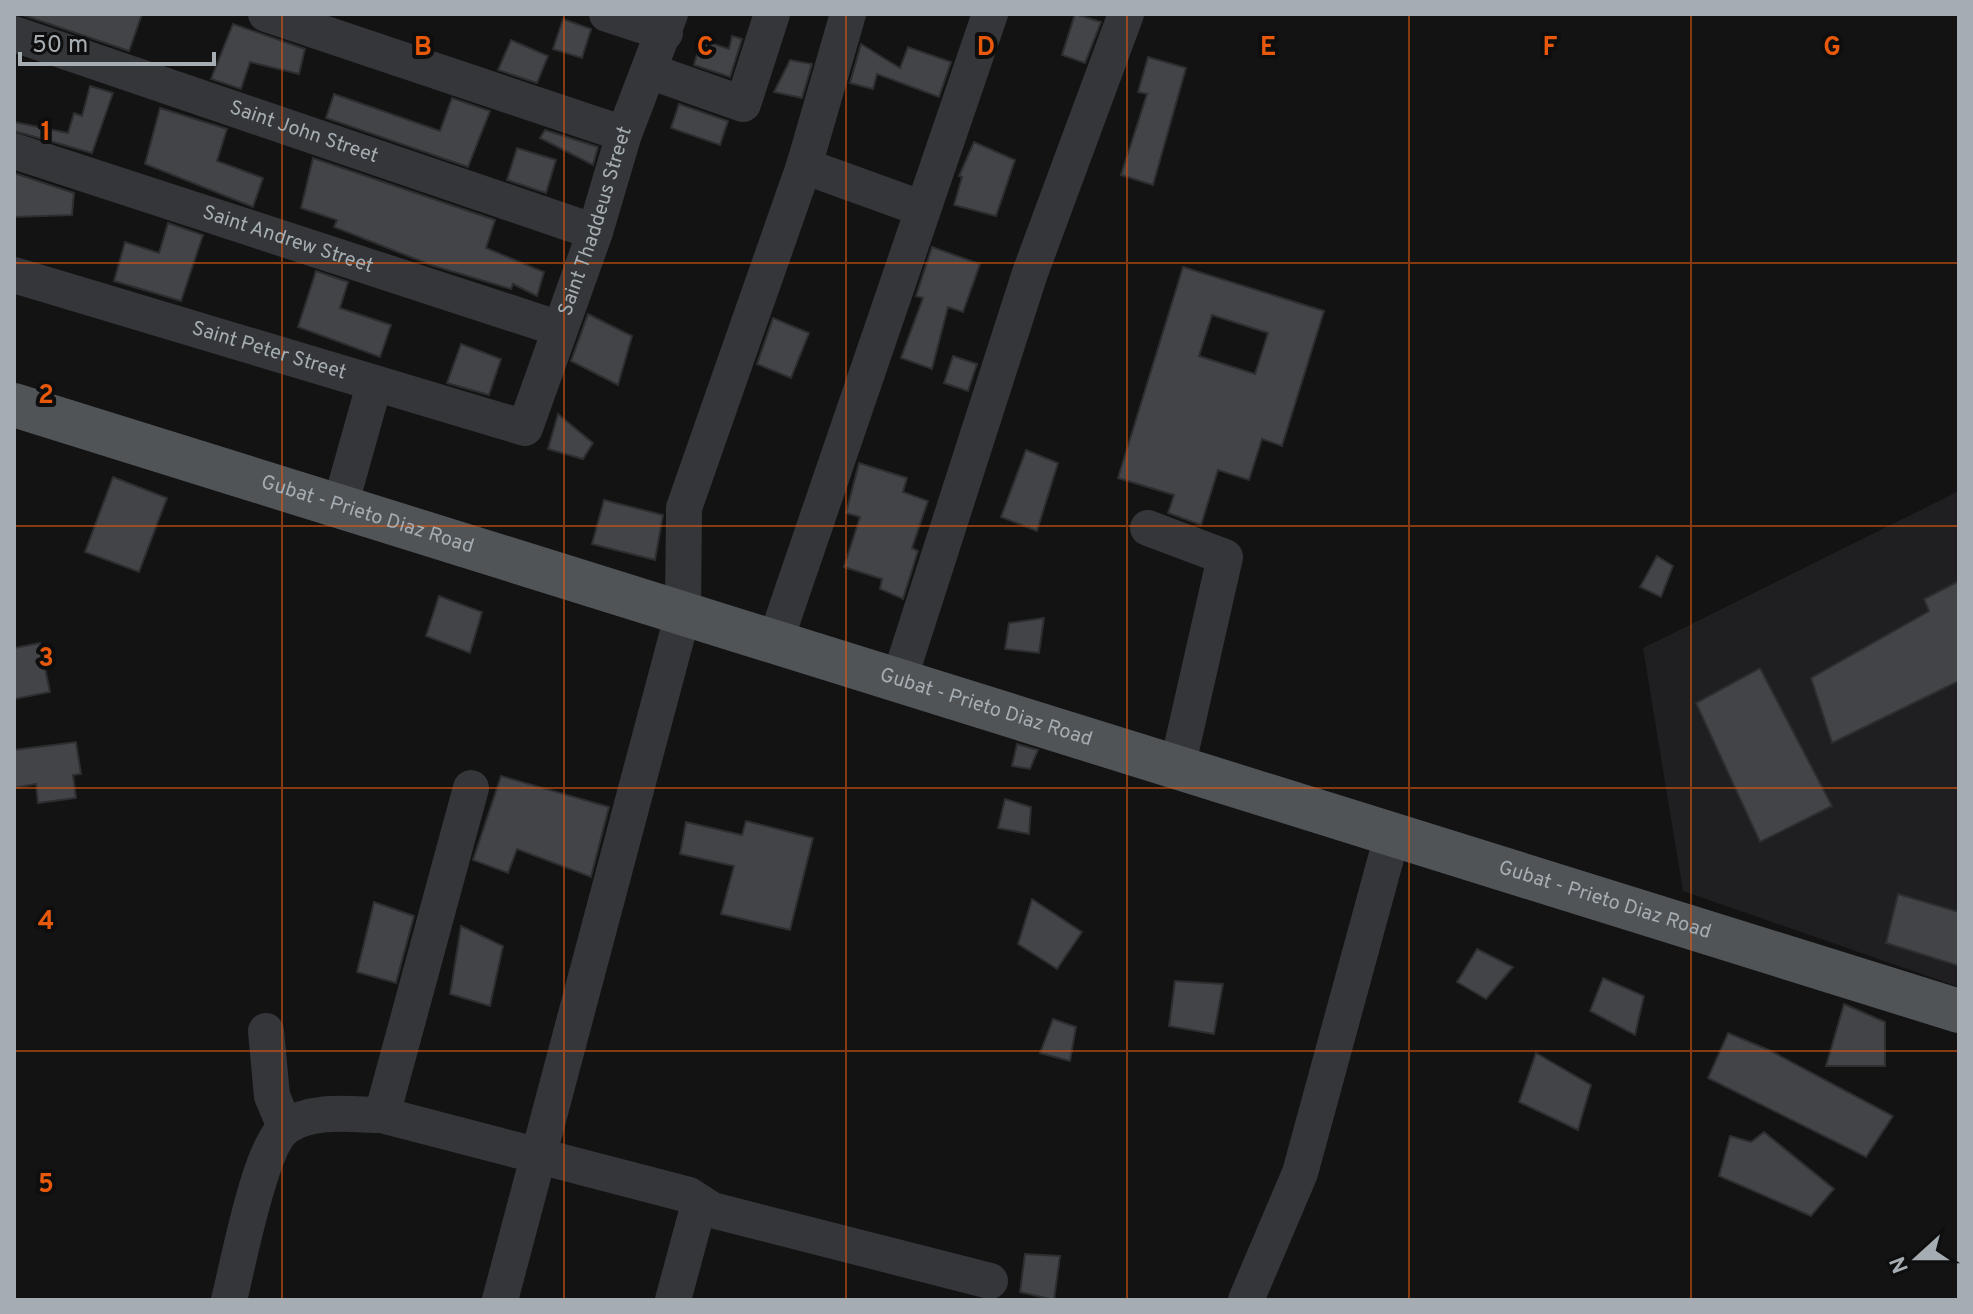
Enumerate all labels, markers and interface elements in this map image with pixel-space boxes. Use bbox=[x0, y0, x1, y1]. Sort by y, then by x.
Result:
scale bar bbox=[20, 16, 214, 66]
text: 50 m bbox=[32, 31, 88, 61]
text: B bbox=[414, 32, 432, 65]
text: C bbox=[697, 32, 713, 65]
text: D bbox=[977, 32, 995, 65]
text: E bbox=[1260, 32, 1276, 65]
text: F bbox=[1543, 32, 1558, 65]
text: G bbox=[1823, 32, 1841, 65]
street label: Saint John Street bbox=[226, 95, 381, 170]
text: 1 bbox=[41, 117, 51, 150]
street label: Saint Thaddeus Street bbox=[553, 123, 639, 320]
street label: Saint Andrew Street bbox=[199, 200, 377, 280]
street label: Saint Peter Street bbox=[188, 316, 349, 387]
text: 2 bbox=[38, 380, 54, 413]
street label: Gubat - Prieto Diaz Road bbox=[258, 470, 477, 560]
text: 3 bbox=[38, 643, 54, 676]
street label: Gubat - Prieto Diaz Road bbox=[876, 662, 1095, 753]
street label: Gubat - Prieto Diaz Road bbox=[1495, 855, 1714, 946]
text: 4 bbox=[38, 906, 54, 939]
text: 5 bbox=[38, 1169, 54, 1202]
north arrow bbox=[1877, 1218, 1957, 1298]
text: N bbox=[1885, 1252, 1916, 1276]

